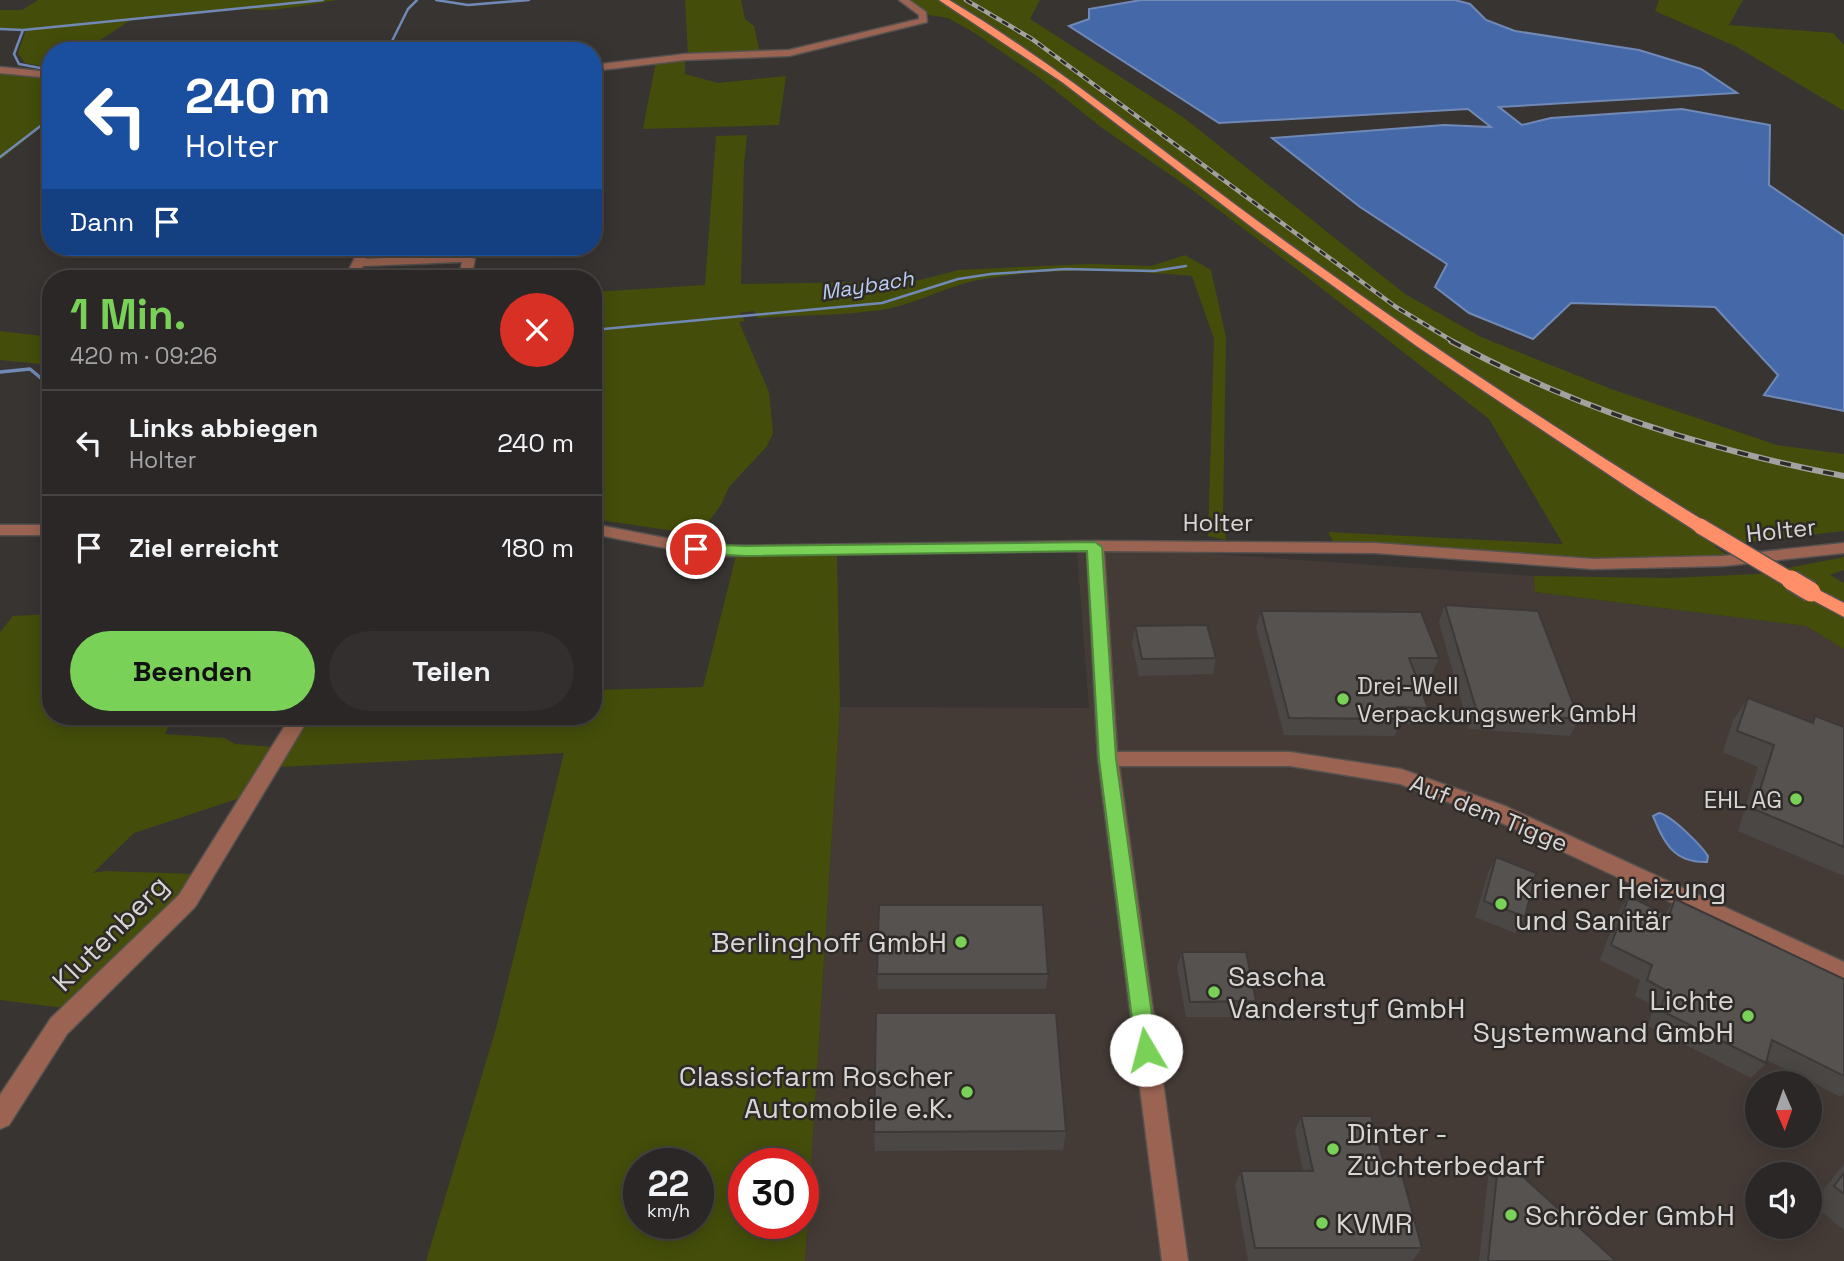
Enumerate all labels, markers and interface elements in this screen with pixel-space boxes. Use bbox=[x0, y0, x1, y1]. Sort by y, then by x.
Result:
text: 240 m bbox=[185, 65, 331, 127]
icon: left bbox=[70, 70, 161, 161]
text: Holter bbox=[185, 126, 279, 166]
icon: arrive bbox=[148, 203, 186, 241]
text: Dann bbox=[70, 205, 134, 239]
water label: Maybach bbox=[819, 264, 916, 306]
text: 1 Min. bbox=[70, 288, 186, 341]
button: close bbox=[500, 293, 574, 367]
text: 420 m · 09:26 bbox=[70, 341, 217, 371]
text: Links abbiegen bbox=[129, 411, 318, 445]
icon: left bbox=[70, 424, 108, 462]
text: 240 m bbox=[497, 426, 574, 460]
text: Holter bbox=[129, 445, 196, 475]
street label: Holter bbox=[1183, 507, 1253, 538]
street label: Holter bbox=[1744, 511, 1818, 549]
pin bbox=[666, 519, 726, 579]
icon: arrive bbox=[70, 529, 108, 567]
icon: arrive bbox=[677, 530, 715, 568]
text: Ziel erreicht bbox=[129, 531, 279, 565]
text: 180 m bbox=[501, 531, 574, 565]
button: Beenden bbox=[70, 631, 315, 711]
button: Teilen bbox=[329, 631, 574, 711]
place label: Drei-Well Verpackungswerk GmbH bbox=[1357, 670, 1637, 729]
marker: Drei-Well Verpackungswerk GmbH bbox=[1335, 691, 1351, 707]
street label: Auf dem Tigge bbox=[1406, 767, 1572, 859]
place label: EHL AG bbox=[1704, 784, 1782, 815]
marker: EHL AG bbox=[1788, 791, 1804, 807]
street label: Klutenberg bbox=[44, 867, 176, 999]
place label: Kriener Heizung und Sanitär bbox=[1515, 870, 1726, 938]
marker: Kriener Heizung und Sanitär bbox=[1493, 896, 1509, 912]
place label: Berlinghoff GmbH bbox=[711, 924, 947, 960]
marker: Berlinghoff GmbH bbox=[953, 934, 969, 950]
place label: Sascha Vanderstyf GmbH bbox=[1228, 958, 1465, 1026]
place label: Lichte Systemwand GmbH bbox=[1473, 982, 1734, 1050]
marker: Sascha Vanderstyf GmbH bbox=[1206, 984, 1222, 1000]
marker: Lichte Systemwand GmbH bbox=[1740, 1008, 1756, 1024]
position arrow bbox=[1109, 1013, 1183, 1087]
place label: Classicfarm Roscher Automobile e.K. bbox=[679, 1058, 953, 1126]
north arrow bbox=[1745, 1071, 1822, 1148]
map controls bbox=[1745, 1071, 1822, 1239]
marker: Classicfarm Roscher Automobile e.K. bbox=[959, 1084, 975, 1100]
place label: Dinter - Züchterbedarf bbox=[1347, 1115, 1545, 1183]
marker: Dinter - Züchterbedarf bbox=[1325, 1141, 1341, 1157]
speed limit sign: 30 bbox=[728, 1148, 819, 1239]
text: 22 bbox=[648, 1162, 689, 1206]
button: sound bbox=[1745, 1162, 1822, 1239]
place label: Schröder GmbH bbox=[1525, 1197, 1735, 1233]
text: km/h bbox=[647, 1199, 690, 1222]
place label: KVMR bbox=[1336, 1205, 1412, 1241]
marker: Schröder GmbH bbox=[1503, 1207, 1519, 1223]
marker: KVMR bbox=[1314, 1215, 1330, 1231]

